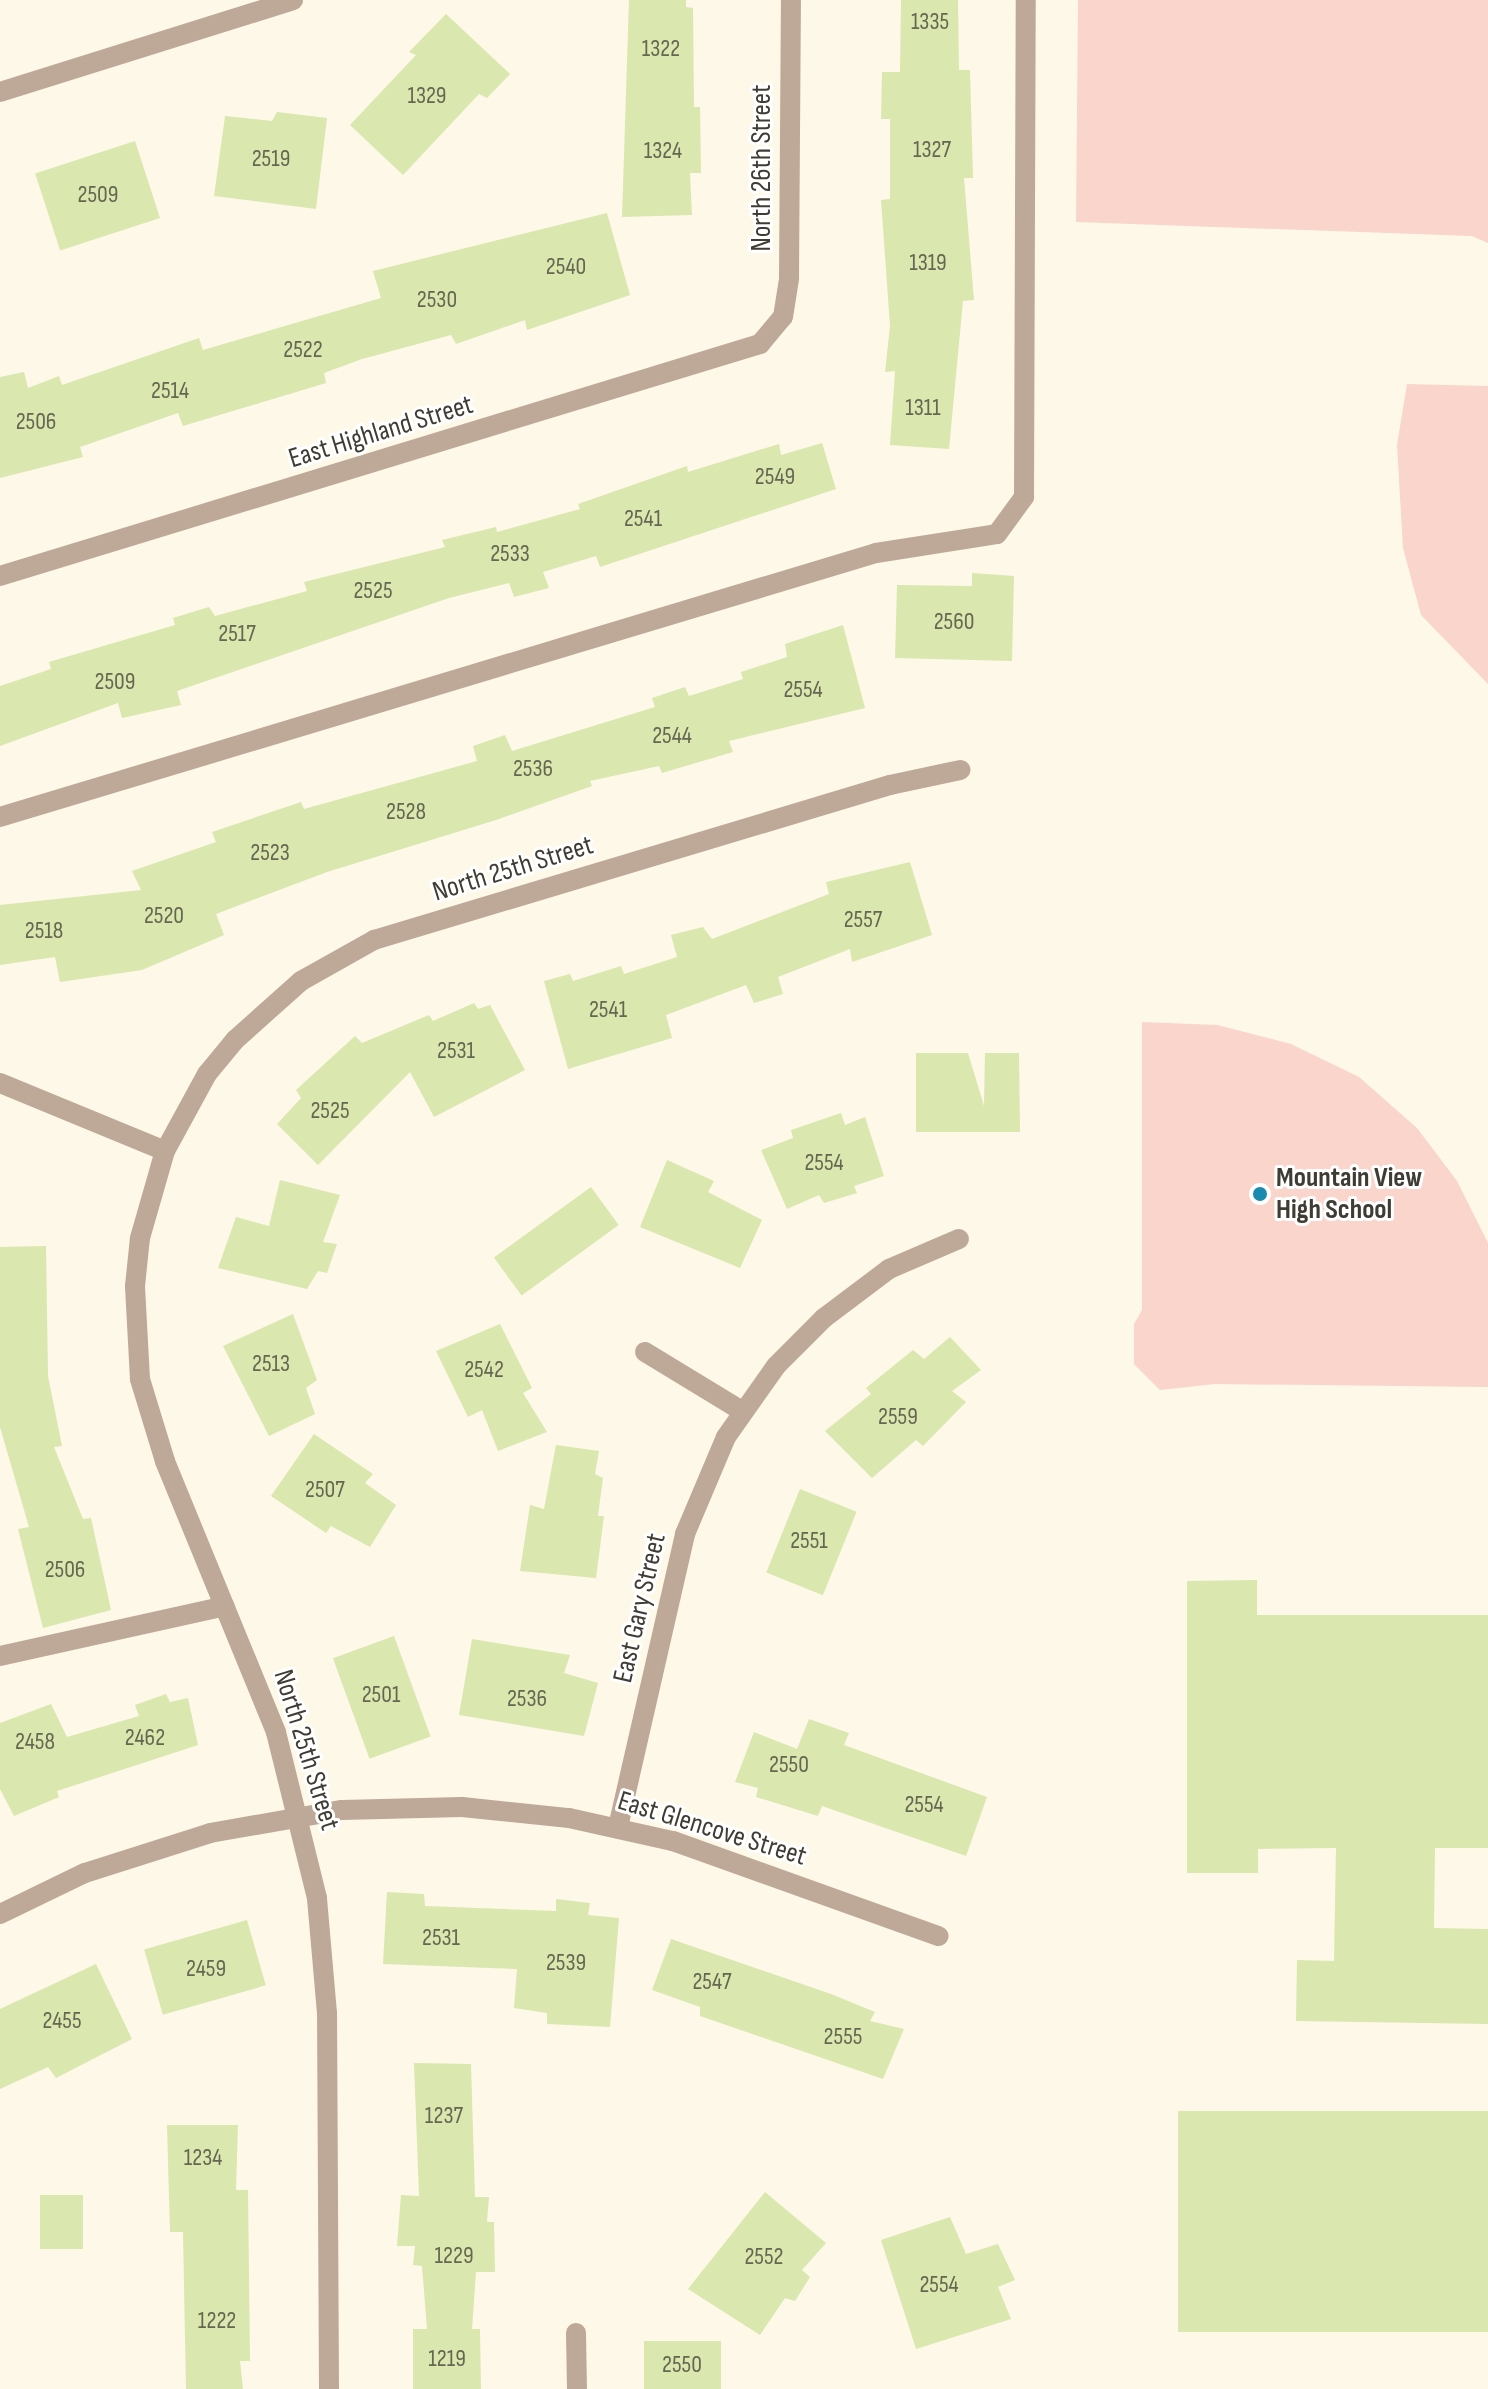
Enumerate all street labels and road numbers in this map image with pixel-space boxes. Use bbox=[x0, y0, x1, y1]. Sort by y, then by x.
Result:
street label: North 26th Street bbox=[745, 84, 779, 252]
street label: East Highland Street bbox=[285, 388, 477, 476]
street label: North 25th Street bbox=[429, 829, 597, 909]
street label: East Gary Street bbox=[607, 1530, 673, 1686]
street label: North 25th Street bbox=[266, 1666, 346, 1834]
street label: East Glencove Street bbox=[614, 1784, 810, 1874]

